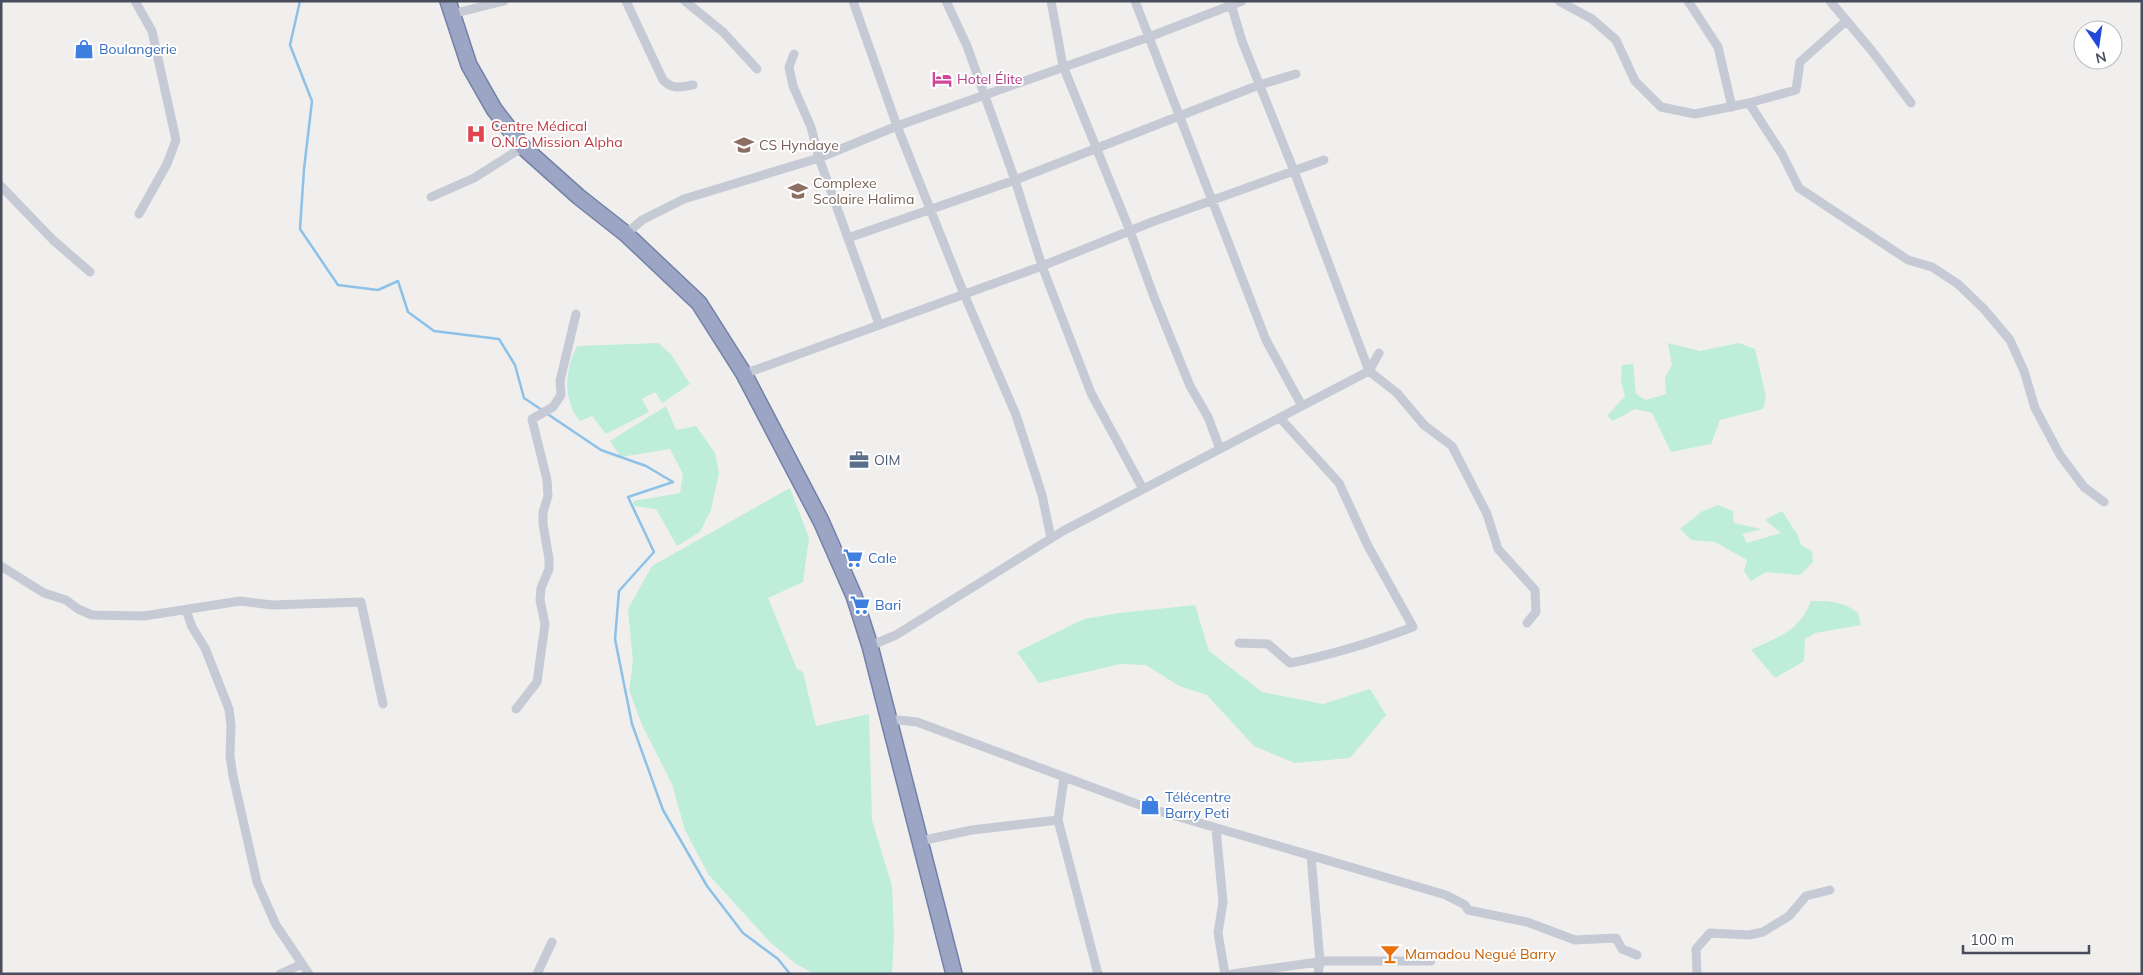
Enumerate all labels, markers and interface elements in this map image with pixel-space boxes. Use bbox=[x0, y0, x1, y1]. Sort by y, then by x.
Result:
north arrow bbox=[2073, 20, 2123, 70]
shop icon: Boulangerie bbox=[73, 38, 95, 60]
place label: Boulangerie bbox=[99, 40, 177, 58]
text: N bbox=[2094, 48, 2108, 68]
hotel icon: Hotel Élite bbox=[931, 68, 953, 90]
place label: Hotel Élite bbox=[957, 70, 1022, 88]
place label: Centre Médical O.N.G Mission Alpha bbox=[491, 117, 623, 151]
hospital icon: Centre Médical O.N.G Mission Alpha bbox=[465, 123, 487, 145]
school or university icon: CS Hyndaye bbox=[733, 134, 755, 156]
place label: CS Hyndaye bbox=[759, 136, 839, 154]
place label: Complexe Scolaire Halima bbox=[813, 174, 914, 208]
school or university icon: Complexe Scolaire Halima bbox=[787, 180, 809, 202]
office icon: OIM bbox=[848, 449, 870, 471]
place label: OIM bbox=[874, 451, 900, 469]
supermarket icon: Cale bbox=[842, 547, 864, 569]
place label: Cale bbox=[868, 549, 897, 567]
supermarket icon: Bari bbox=[849, 594, 871, 616]
place label: Bari bbox=[875, 596, 901, 614]
place label: Télécentre Barry Peti bbox=[1165, 788, 1231, 822]
shop icon: Télécentre Barry Peti bbox=[1139, 794, 1161, 816]
scale bar bbox=[1963, 922, 2089, 954]
text: 100 m bbox=[1970, 930, 2014, 949]
bar icon: Mamadou Negué Barry bbox=[1379, 943, 1401, 965]
place label: Mamadou Negué Barry bbox=[1405, 945, 1557, 963]

